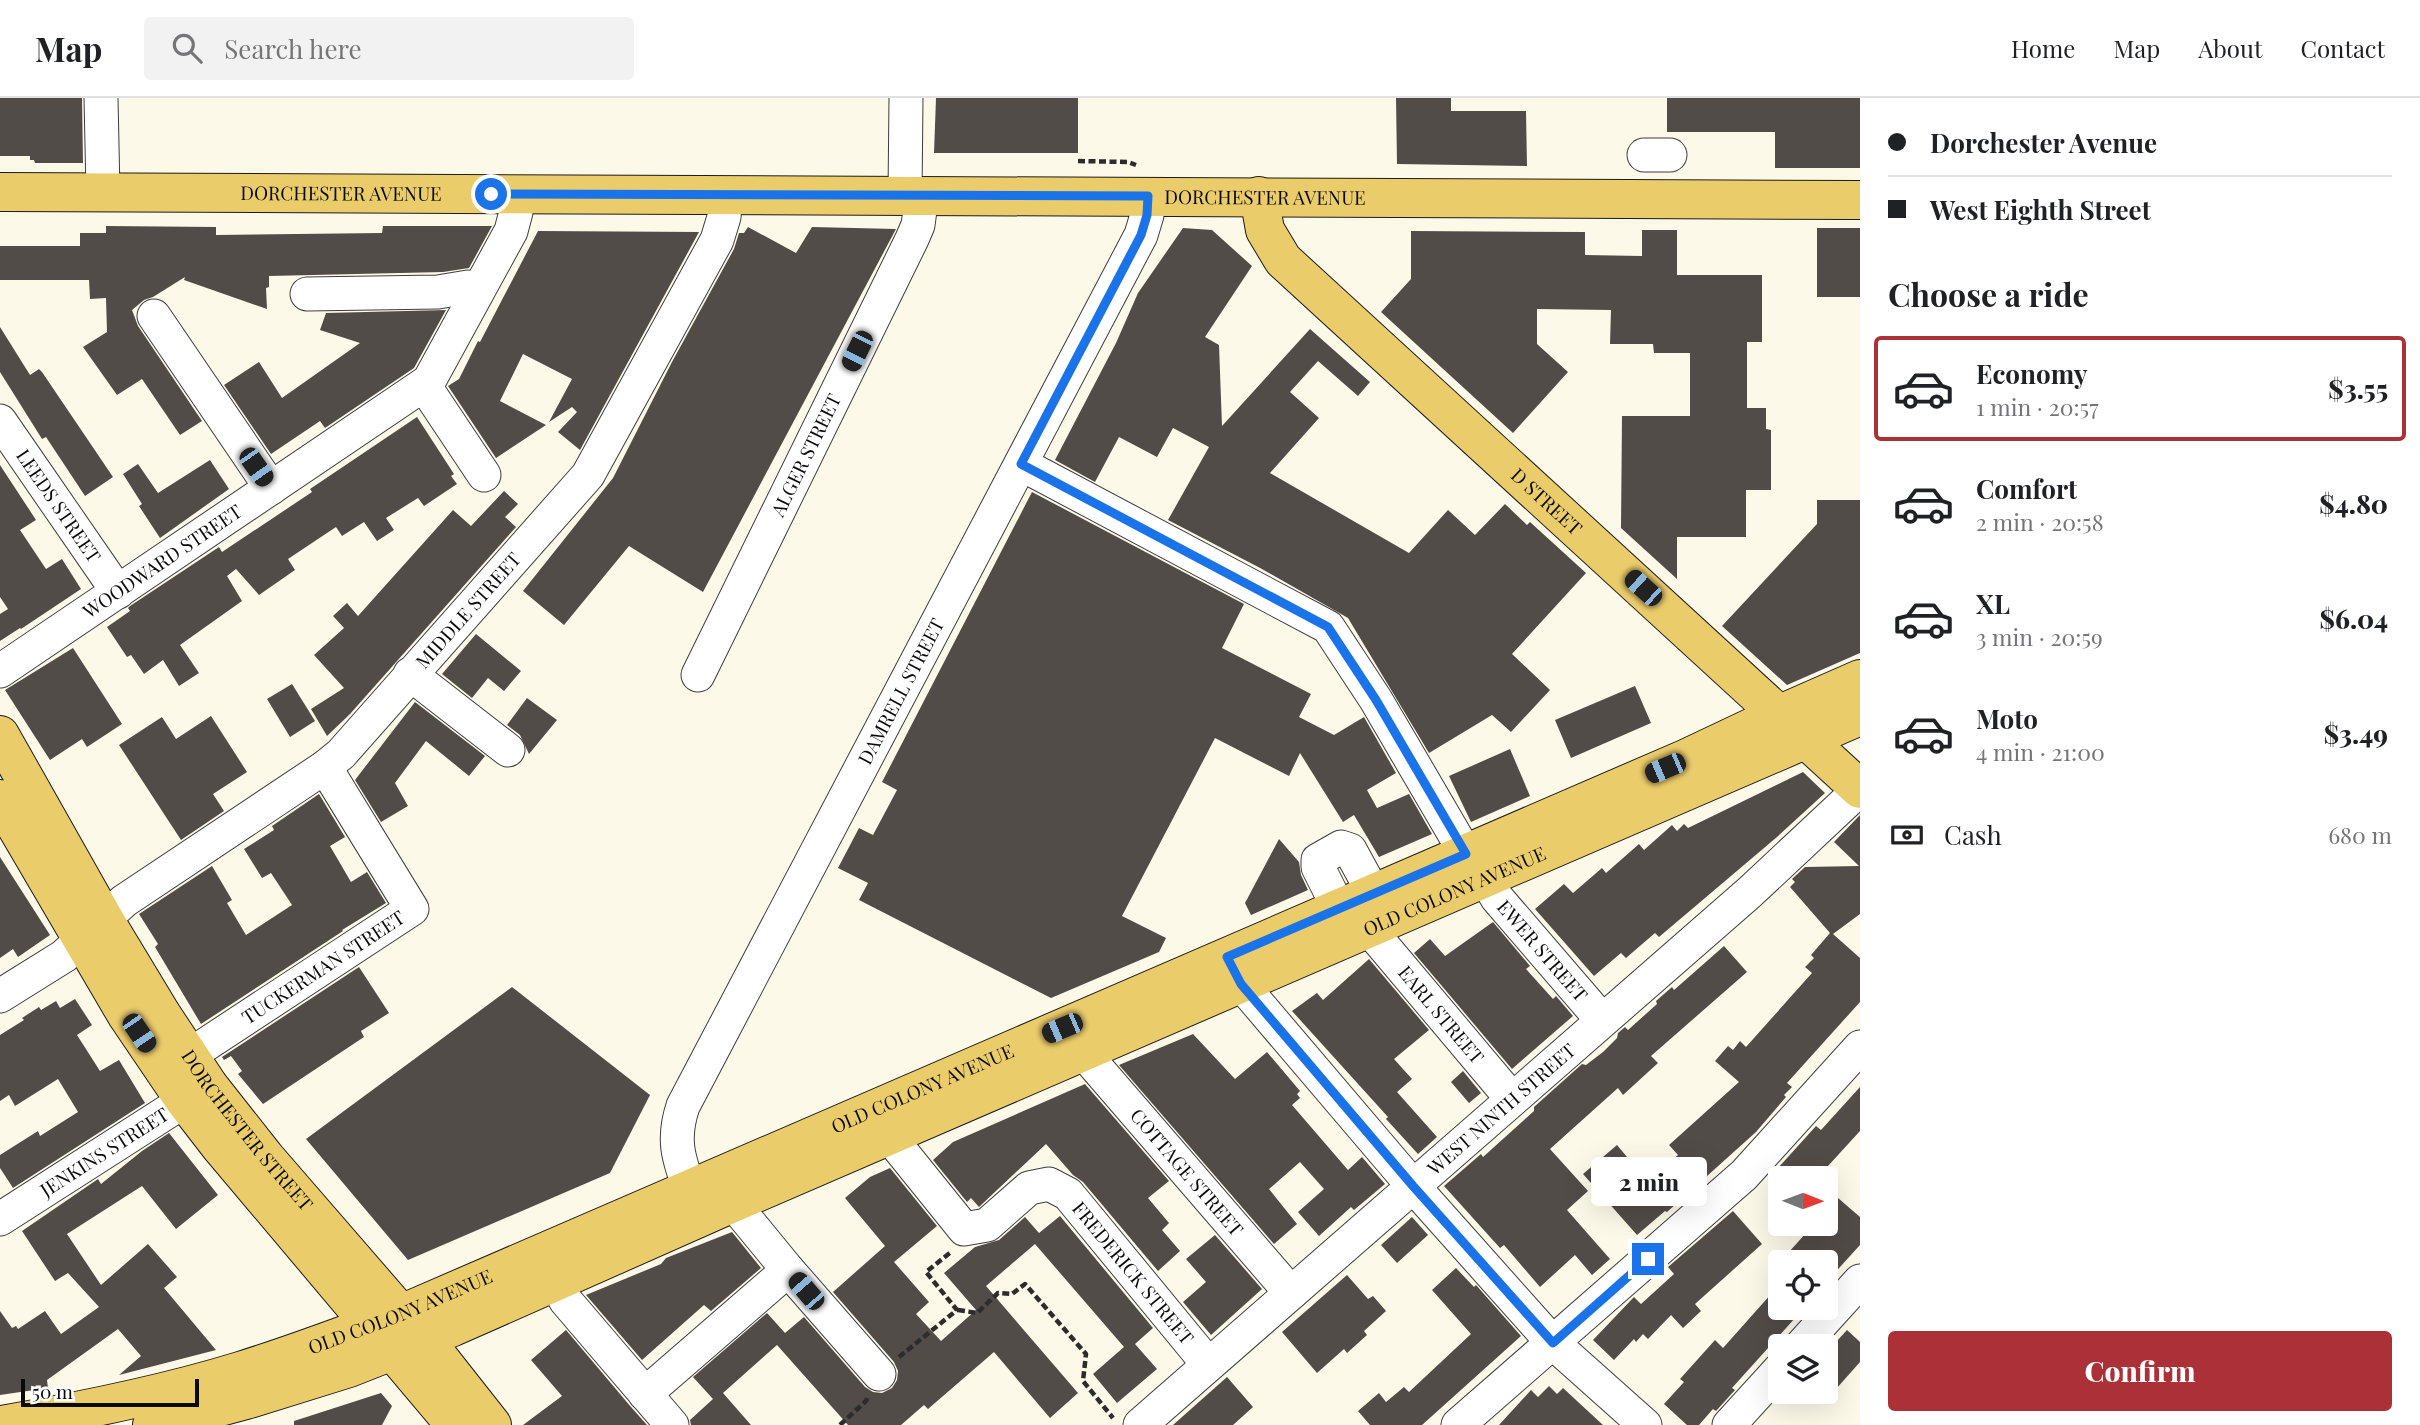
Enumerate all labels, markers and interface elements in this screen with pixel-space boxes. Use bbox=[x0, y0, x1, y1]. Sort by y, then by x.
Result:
search box bbox=[144, 17, 634, 80]
text: Map bbox=[35, 26, 102, 70]
icon: search bbox=[168, 29, 206, 67]
text: Search here bbox=[224, 31, 362, 66]
text: Home bbox=[2011, 32, 2075, 64]
text: Map bbox=[2113, 32, 2160, 64]
text: About bbox=[2198, 32, 2262, 64]
text: Contact bbox=[2300, 32, 2385, 64]
text: Dorchester Avenue bbox=[1930, 125, 2157, 160]
route start bbox=[475, 178, 507, 210]
street label: DORCHESTER AVENUE bbox=[240, 179, 442, 206]
street label: DORCHESTER AVENUE bbox=[1164, 183, 1366, 210]
text: West Eighth Street bbox=[1930, 192, 2151, 227]
text: Choose a ride bbox=[1888, 272, 2089, 315]
car bbox=[839, 328, 876, 374]
text: Economy bbox=[1976, 356, 2087, 391]
icon: car bbox=[1892, 357, 1955, 420]
text: $3.55 bbox=[2328, 371, 2388, 406]
street label: ALGER STREET bbox=[763, 389, 846, 521]
text: 1 min · 20:57 bbox=[1976, 391, 2098, 422]
street label: LEEDS STREET bbox=[11, 443, 108, 567]
car bbox=[236, 444, 277, 490]
street label: D STREET bbox=[1506, 462, 1588, 540]
text: Comfort bbox=[1976, 471, 2077, 506]
icon: car bbox=[1892, 472, 1955, 535]
text: $4.80 bbox=[2319, 486, 2388, 521]
street label: WOODWARD STREET bbox=[77, 497, 246, 624]
text: 2 min · 20:58 bbox=[1976, 506, 2104, 537]
street label: MIDDLE STREET bbox=[409, 546, 526, 673]
car bbox=[1621, 566, 1666, 610]
text: XL bbox=[1976, 586, 2010, 621]
icon: car bbox=[1892, 587, 1955, 650]
text: $6.04 bbox=[2320, 601, 2388, 636]
street label: DAMRELL STREET bbox=[851, 613, 949, 769]
text: 3 min · 20:59 bbox=[1976, 621, 2103, 652]
text: Moto bbox=[1976, 701, 2038, 736]
icon: car bbox=[1892, 702, 1955, 765]
text: $3.49 bbox=[2324, 716, 2388, 751]
text: 4 min · 21:00 bbox=[1976, 736, 2105, 767]
car bbox=[1642, 750, 1689, 786]
icon: cash bbox=[1888, 816, 1926, 854]
text: Cash bbox=[1944, 817, 2002, 852]
text: 680 m bbox=[2328, 819, 2392, 850]
street label: OLD COLONY AVENUE bbox=[1359, 839, 1549, 941]
street label: EWER STREET bbox=[1492, 894, 1594, 1007]
street label: TUCKERMAN STREET bbox=[236, 903, 409, 1029]
street label: EARL STREET bbox=[1393, 959, 1491, 1069]
car bbox=[119, 1010, 160, 1056]
car bbox=[1039, 1010, 1086, 1046]
street label: WEST NINTH STREET bbox=[1420, 1036, 1581, 1181]
street label: OLD COLONY AVENUE bbox=[827, 1037, 1017, 1139]
street label: DORCHESTER STREET bbox=[176, 1044, 320, 1216]
street label: JENKINS STREET bbox=[34, 1100, 173, 1203]
street label: COTTAGE STREET bbox=[1125, 1102, 1250, 1241]
callout: 2 min bbox=[1590, 1158, 1706, 1206]
text: 2 min bbox=[1619, 1166, 1679, 1197]
north arrow bbox=[1768, 1166, 1838, 1236]
map controls bbox=[1768, 1166, 1838, 1404]
street label: FREDERICK STREET bbox=[1067, 1195, 1201, 1350]
route end bbox=[1632, 1243, 1664, 1275]
button: locate bbox=[1768, 1250, 1838, 1320]
street label: OLD COLONY AVENUE bbox=[304, 1262, 496, 1359]
car bbox=[785, 1268, 828, 1314]
button: Confirm bbox=[1888, 1331, 2392, 1411]
button: layers bbox=[1768, 1334, 1838, 1404]
scale bar bbox=[21, 1376, 200, 1408]
text: 50 m bbox=[32, 1378, 73, 1404]

